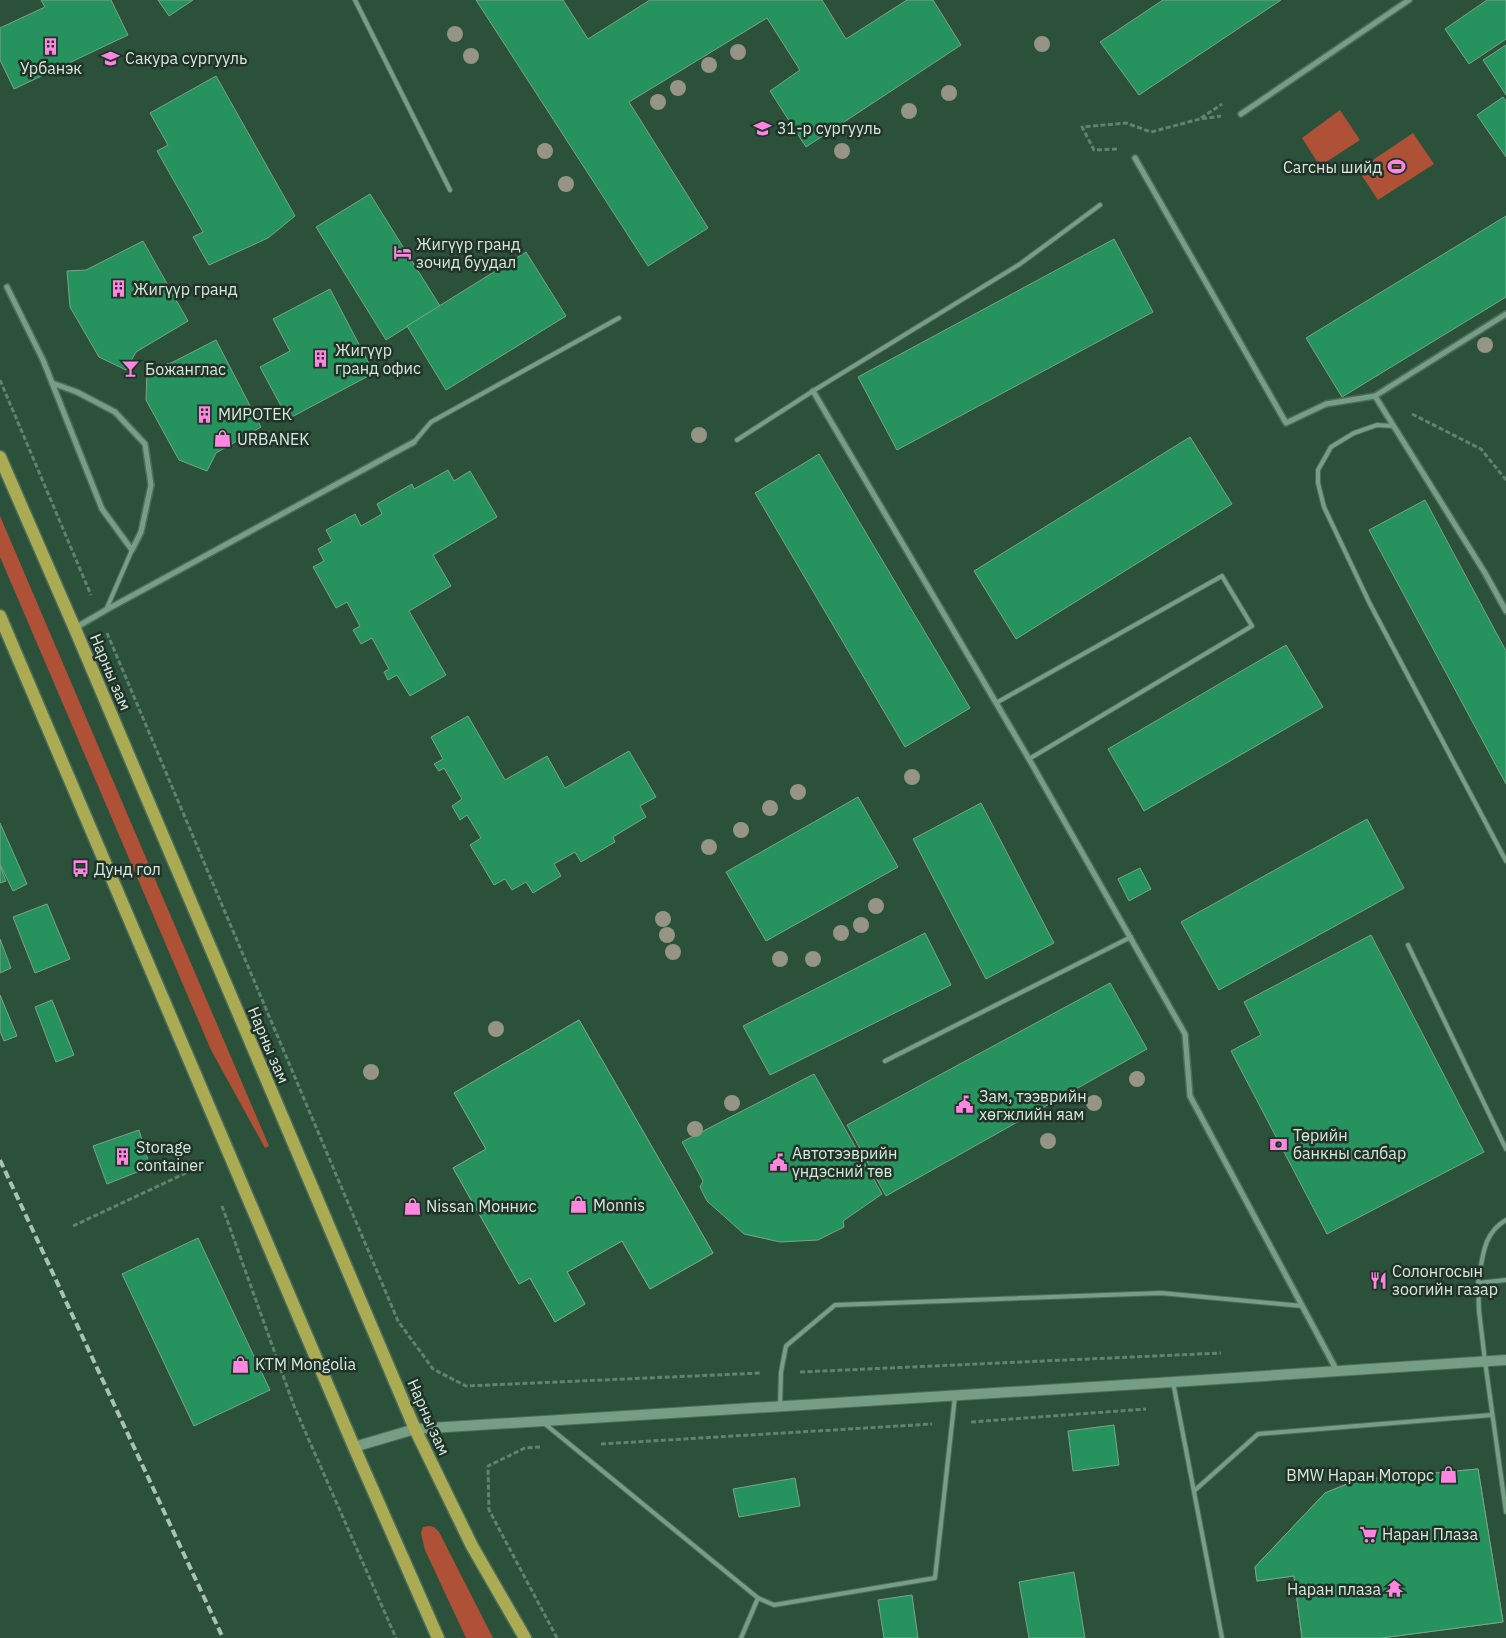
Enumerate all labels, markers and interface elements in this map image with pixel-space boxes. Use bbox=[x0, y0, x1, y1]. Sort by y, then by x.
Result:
building icon: Урбанэк bbox=[41, 37, 61, 57]
school or university icon: Сакура сургууль bbox=[101, 48, 121, 68]
place label: Сакура сургууль bbox=[125, 48, 247, 68]
place label: Урбанэк bbox=[20, 58, 82, 78]
school or university icon: 31-р сургууль bbox=[753, 118, 773, 138]
place label: 31-р сургууль bbox=[777, 118, 881, 138]
place label: Сагсны шийд bbox=[1283, 157, 1382, 177]
sports icon: Сагсны шийд bbox=[1386, 157, 1406, 177]
place label: Жигүүр гранд зочид буудал bbox=[416, 234, 521, 272]
hotel icon: Жигүүр гранд зочид буудал bbox=[392, 243, 412, 263]
building icon: Жигүүр гранд bbox=[109, 279, 129, 299]
place label: Жигүүр гранд bbox=[133, 279, 238, 299]
place label: Жигүүр гранд офис bbox=[335, 340, 421, 378]
building icon: Жигүүр гранд офис bbox=[311, 349, 331, 369]
bar icon: Божанглас bbox=[121, 359, 141, 379]
place label: Божанглас bbox=[145, 359, 226, 379]
building icon: МИРОТЕК bbox=[194, 404, 214, 424]
place label: МИРОТЕК bbox=[218, 404, 292, 424]
shop icon: URBANEK bbox=[213, 429, 233, 449]
place label: URBANEK bbox=[237, 429, 309, 449]
street label: Нарны зам bbox=[86, 631, 136, 713]
bus stop icon: Дунд гол bbox=[70, 859, 90, 879]
place label: Дунд гол bbox=[94, 859, 161, 879]
street label: Нарны зам bbox=[244, 1004, 294, 1086]
place label: Зам, тээврийн хөгжлийн яам bbox=[979, 1086, 1087, 1124]
public building icon: Зам, тээврийн хөгжлийн яам bbox=[955, 1095, 975, 1115]
place label: Төрийн банкны салбар bbox=[1293, 1125, 1406, 1163]
bank icon: Төрийн банкны салбар bbox=[1269, 1134, 1289, 1154]
place label: Storage container bbox=[136, 1137, 204, 1175]
place label: Автотээврийн үндэсний төв bbox=[792, 1143, 897, 1181]
building icon: Storage container bbox=[112, 1146, 132, 1166]
public building icon: Автотээврийн үндэсний төв bbox=[768, 1152, 788, 1172]
shop icon: Monnis bbox=[569, 1195, 589, 1215]
place label: Monnis bbox=[593, 1195, 645, 1215]
shop icon: Nissan Моннис bbox=[402, 1196, 422, 1216]
place label: Nissan Моннис bbox=[426, 1196, 536, 1216]
place label: Солонгосын зоогийн газар bbox=[1392, 1261, 1498, 1299]
restaurant icon: Солонгосын зоогийн газар bbox=[1368, 1270, 1388, 1290]
shop icon: KTM Mongolia bbox=[231, 1354, 251, 1374]
place label: KTM Mongolia bbox=[255, 1354, 356, 1374]
street label: Нарны зам bbox=[403, 1376, 455, 1458]
place label: BMW Наран Моторс bbox=[1286, 1465, 1434, 1485]
shop icon: BMW Наран Моторс bbox=[1438, 1465, 1458, 1485]
supermarket icon: Наран Плаза bbox=[1358, 1524, 1378, 1544]
place label: Наран Плаза bbox=[1382, 1524, 1478, 1544]
place label: Наран плаза bbox=[1287, 1579, 1381, 1599]
temple icon: Наран плаза bbox=[1385, 1579, 1405, 1599]

